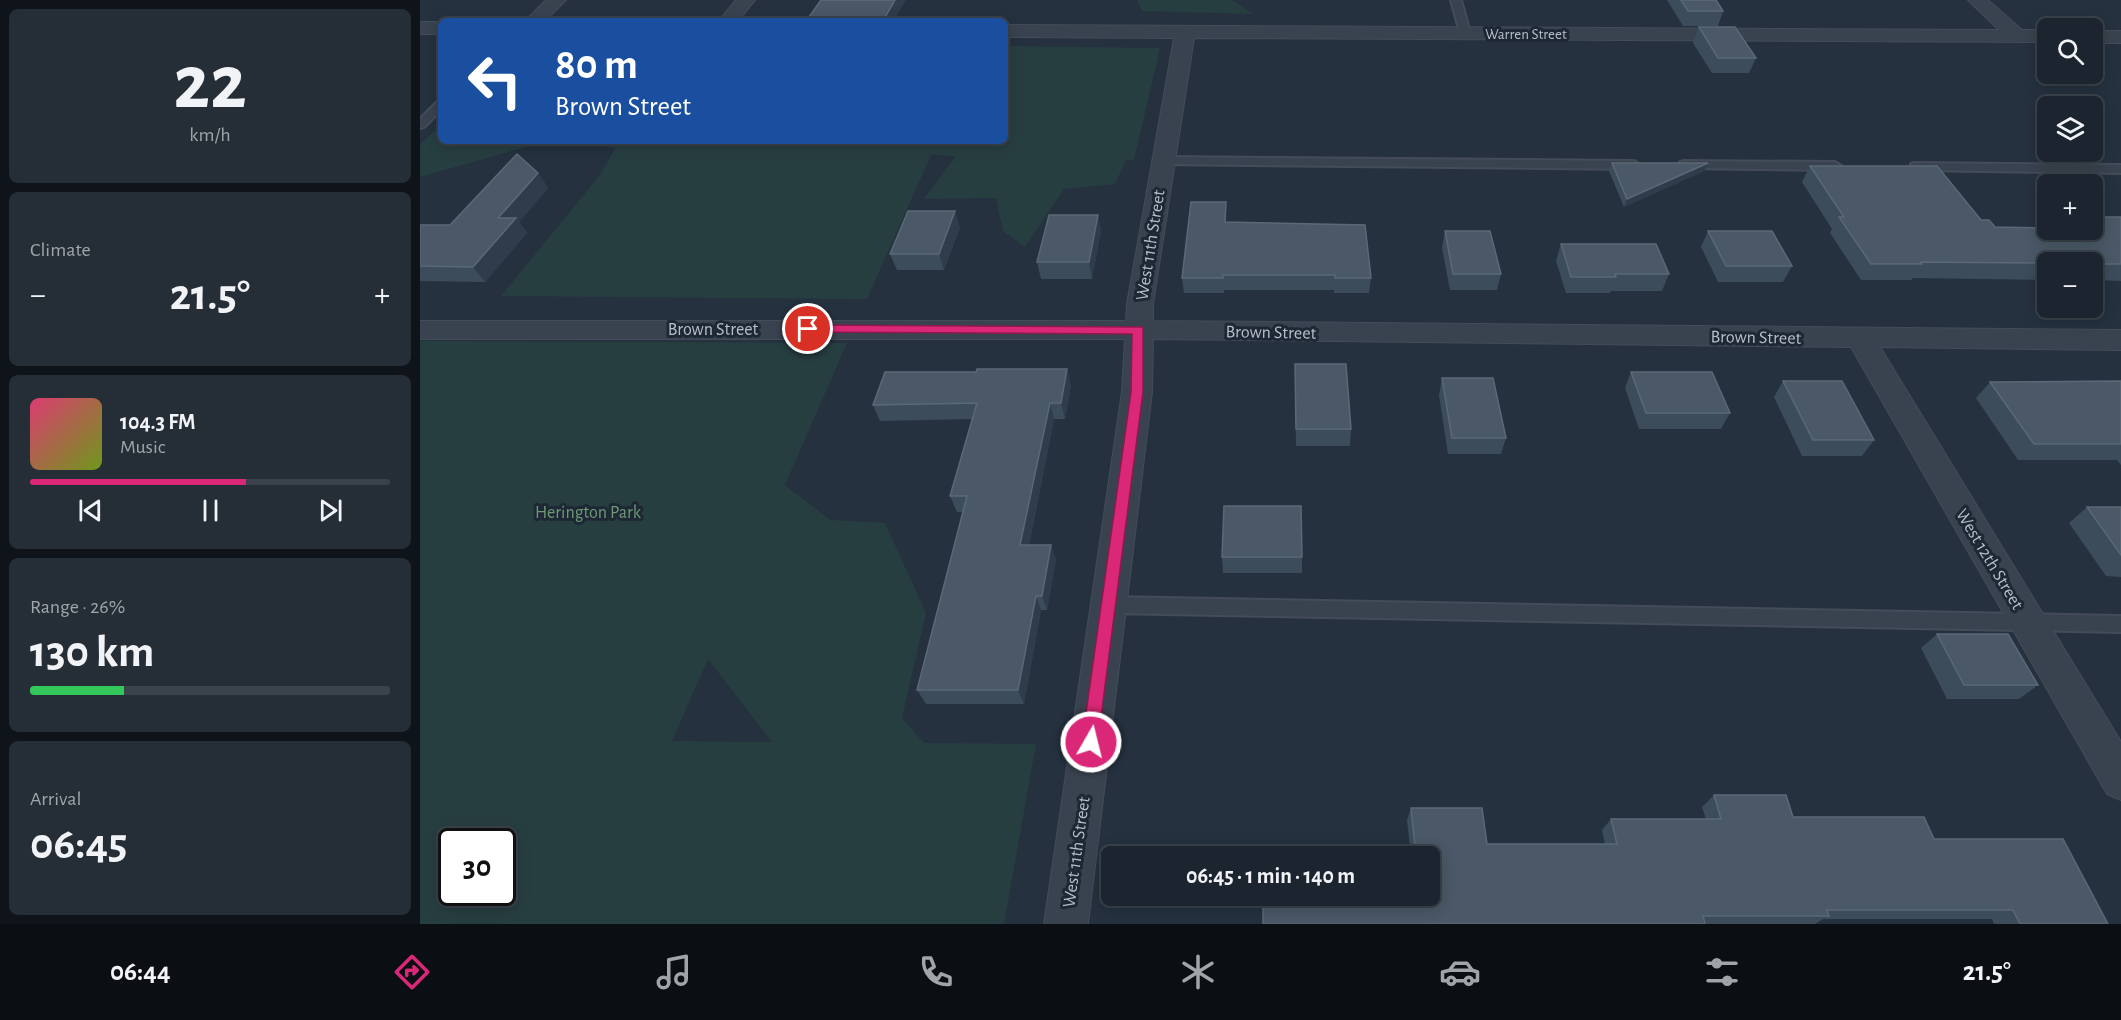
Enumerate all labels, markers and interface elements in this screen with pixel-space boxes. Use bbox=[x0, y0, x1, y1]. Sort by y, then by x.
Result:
map controls bbox=[2037, 18, 2103, 318]
button: search bbox=[2037, 18, 2103, 84]
street label: Warren Street bbox=[1485, 27, 1567, 42]
icon: left bbox=[456, 42, 534, 120]
text: 80 m bbox=[555, 44, 638, 86]
text: 22 bbox=[173, 45, 247, 123]
text: Brown Street bbox=[555, 93, 691, 120]
button: layers bbox=[2037, 96, 2103, 162]
text: km/h bbox=[189, 125, 231, 145]
button: + bbox=[2037, 174, 2103, 240]
street label: West 11th Street bbox=[1133, 188, 1169, 302]
text: Climate bbox=[30, 240, 91, 260]
button: − bbox=[2037, 252, 2103, 318]
text: 21.5° bbox=[170, 273, 250, 318]
text: − bbox=[30, 279, 46, 312]
text: + bbox=[374, 279, 390, 312]
pin bbox=[782, 303, 833, 354]
icon: arrive bbox=[791, 312, 824, 345]
street label: Brown Street bbox=[668, 321, 759, 339]
street label: Brown Street bbox=[1226, 323, 1317, 343]
street label: Brown Street bbox=[1711, 328, 1802, 348]
text: 104.3 FM bbox=[120, 411, 196, 433]
text: Music bbox=[120, 437, 166, 457]
icon: previous bbox=[74, 494, 107, 527]
icon: pause bbox=[194, 494, 227, 527]
icon: next bbox=[314, 494, 347, 527]
park label: Herington Park bbox=[535, 504, 642, 522]
street label: West 12th Street bbox=[1952, 506, 2026, 613]
text: Range · 26% bbox=[30, 597, 125, 617]
text: 130 km bbox=[30, 630, 154, 675]
position arrow bbox=[1059, 710, 1123, 774]
text: Arrival bbox=[30, 789, 81, 809]
street label: West 11th Street bbox=[1060, 795, 1094, 909]
text: 06:45 bbox=[30, 822, 128, 867]
speed limit sign: 30 bbox=[438, 828, 516, 906]
text: 06:45 · 1 min · 140 m bbox=[1186, 865, 1355, 887]
icon: directions bbox=[391, 951, 433, 993]
icon: music bbox=[653, 951, 695, 993]
icon: phone bbox=[915, 951, 957, 993]
icon: climate bbox=[1177, 951, 1219, 993]
icon: car bbox=[1439, 951, 1481, 993]
icon: filters bbox=[1701, 951, 1743, 993]
text: 06:44 bbox=[110, 958, 170, 985]
text: 21.5° bbox=[1963, 958, 2011, 985]

